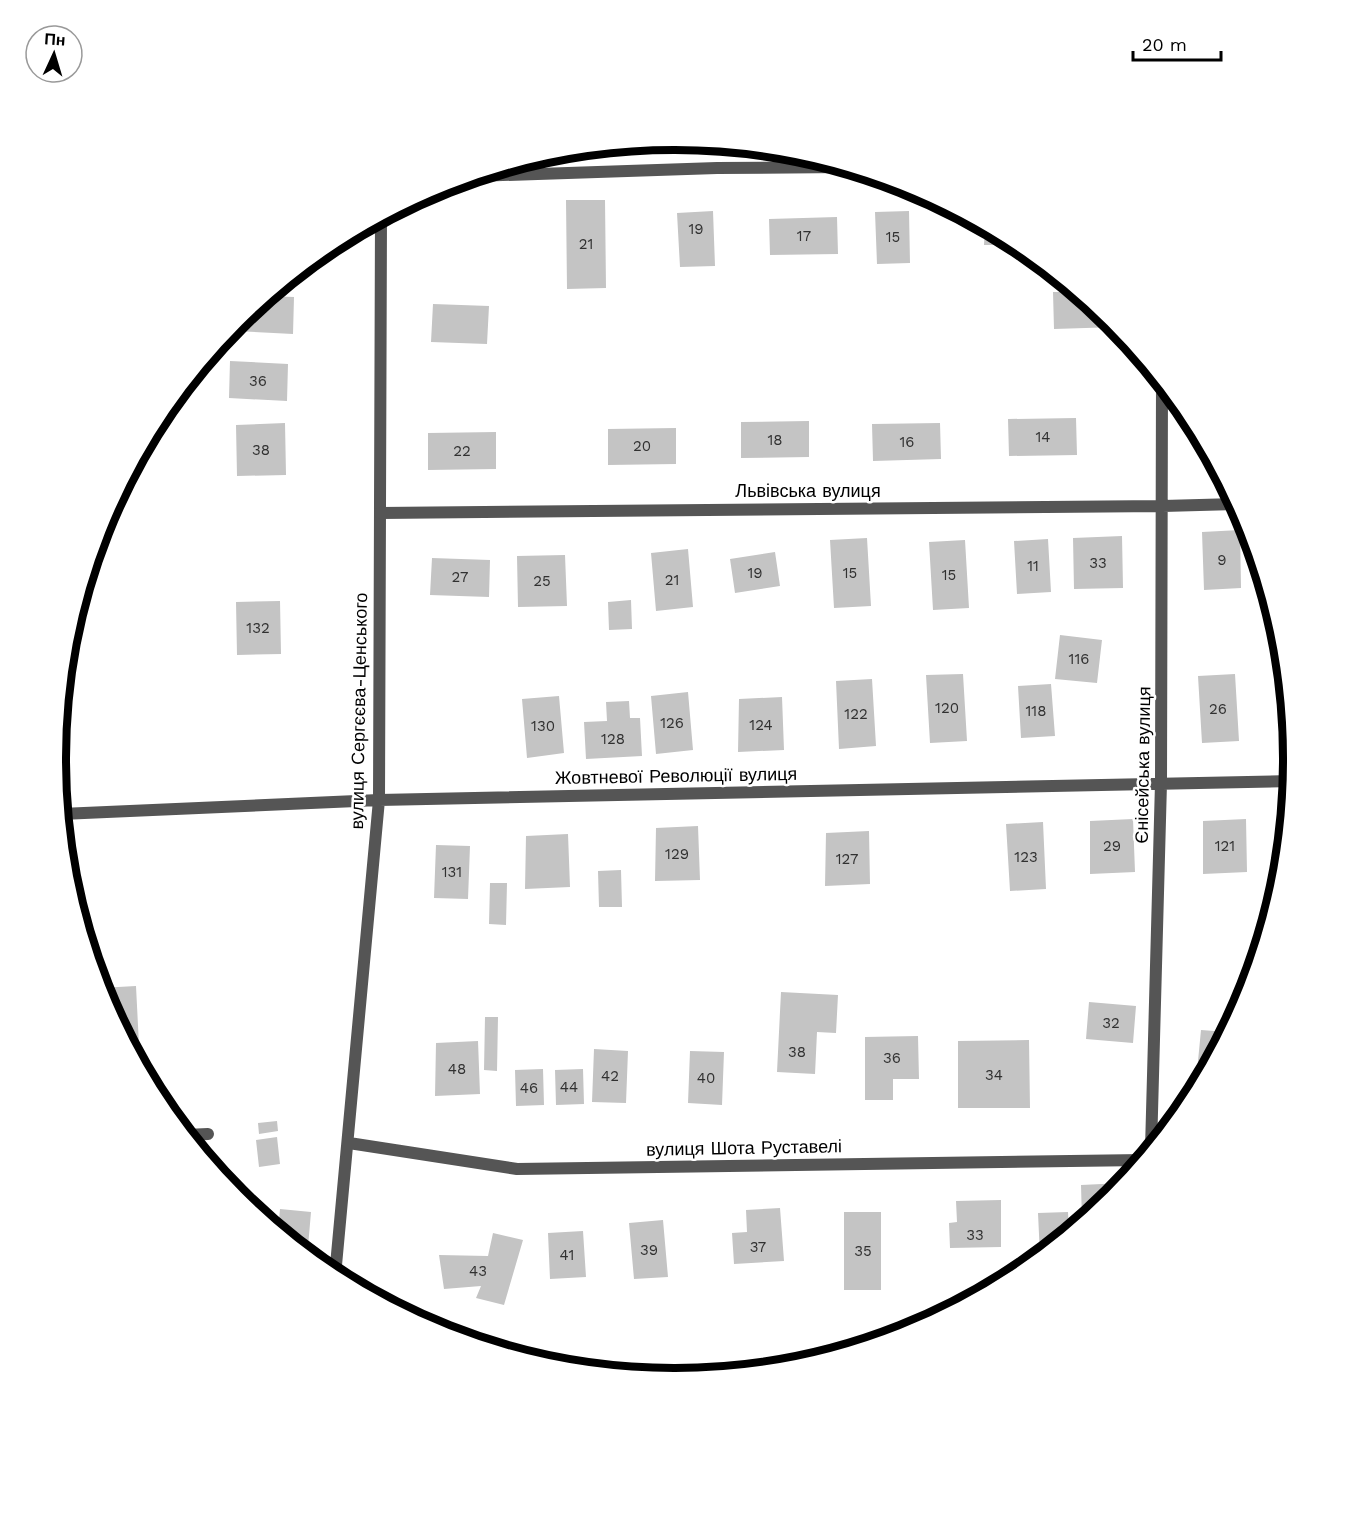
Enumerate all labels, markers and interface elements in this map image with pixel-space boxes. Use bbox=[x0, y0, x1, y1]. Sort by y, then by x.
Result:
north arrow bbox=[24, 24, 84, 84]
scale bar bbox=[1133, 24, 1222, 62]
text: Пн bbox=[44, 29, 66, 50]
text: 20 m bbox=[1142, 34, 1187, 55]
house number: 19 bbox=[688, 220, 704, 238]
house number: 17 bbox=[797, 227, 811, 245]
house number: 15 bbox=[886, 228, 900, 246]
house number: 21 bbox=[579, 235, 593, 253]
house number: 36 bbox=[249, 372, 267, 390]
house number: 14 bbox=[1035, 428, 1051, 446]
house number: 18 bbox=[767, 431, 783, 449]
house number: 16 bbox=[900, 433, 914, 451]
house number: 20 bbox=[633, 437, 651, 455]
house number: 38 bbox=[252, 441, 270, 459]
house number: 22 bbox=[453, 442, 471, 460]
street label: Львівська вулиця bbox=[735, 480, 881, 501]
house number: 9 bbox=[1217, 551, 1227, 569]
house number: 33 bbox=[1089, 554, 1107, 572]
house number: 11 bbox=[1027, 557, 1039, 575]
house number: 19 bbox=[747, 564, 763, 582]
house number: 15 bbox=[843, 564, 857, 582]
house number: 15 bbox=[942, 566, 956, 584]
house number: 27 bbox=[452, 568, 468, 586]
house number: 21 bbox=[665, 571, 679, 589]
house number: 25 bbox=[533, 572, 551, 590]
street label: вулиця Сергєєва-Ценського bbox=[346, 592, 371, 830]
house number: 132 bbox=[246, 619, 270, 637]
house number: 116 bbox=[1069, 650, 1089, 668]
street label: Єнісейська вулиця bbox=[1131, 686, 1154, 844]
house number: 120 bbox=[935, 699, 959, 717]
house number: 26 bbox=[1209, 700, 1227, 718]
house number: 118 bbox=[1026, 702, 1046, 720]
house number: 122 bbox=[844, 705, 868, 723]
house number: 126 bbox=[660, 714, 684, 732]
house number: 124 bbox=[749, 716, 773, 734]
house number: 130 bbox=[531, 717, 555, 735]
house number: 128 bbox=[601, 730, 625, 748]
street label: Жовтневої Революції вулиця bbox=[555, 763, 797, 788]
house number: 29 bbox=[1103, 837, 1121, 855]
house number: 121 bbox=[1215, 837, 1235, 855]
house number: 129 bbox=[665, 845, 689, 863]
house number: 123 bbox=[1014, 848, 1038, 866]
house number: 127 bbox=[836, 850, 858, 868]
house number: 131 bbox=[442, 863, 462, 881]
house number: 32 bbox=[1102, 1014, 1120, 1032]
house number: 38 bbox=[788, 1043, 806, 1061]
house number: 36 bbox=[883, 1049, 901, 1067]
house number: 48 bbox=[448, 1060, 466, 1078]
house number: 34 bbox=[985, 1066, 1003, 1084]
house number: 42 bbox=[601, 1067, 619, 1085]
house number: 40 bbox=[697, 1069, 715, 1087]
house number: 44 bbox=[560, 1078, 578, 1096]
house number: 46 bbox=[520, 1079, 538, 1097]
street label: вулиця Шота Руставелі bbox=[646, 1135, 842, 1160]
house number: 33 bbox=[966, 1226, 984, 1244]
house number: 37 bbox=[750, 1238, 766, 1256]
house number: 39 bbox=[640, 1241, 658, 1259]
house number: 35 bbox=[854, 1242, 872, 1260]
house number: 41 bbox=[560, 1246, 574, 1264]
house number: 43 bbox=[469, 1262, 487, 1280]

